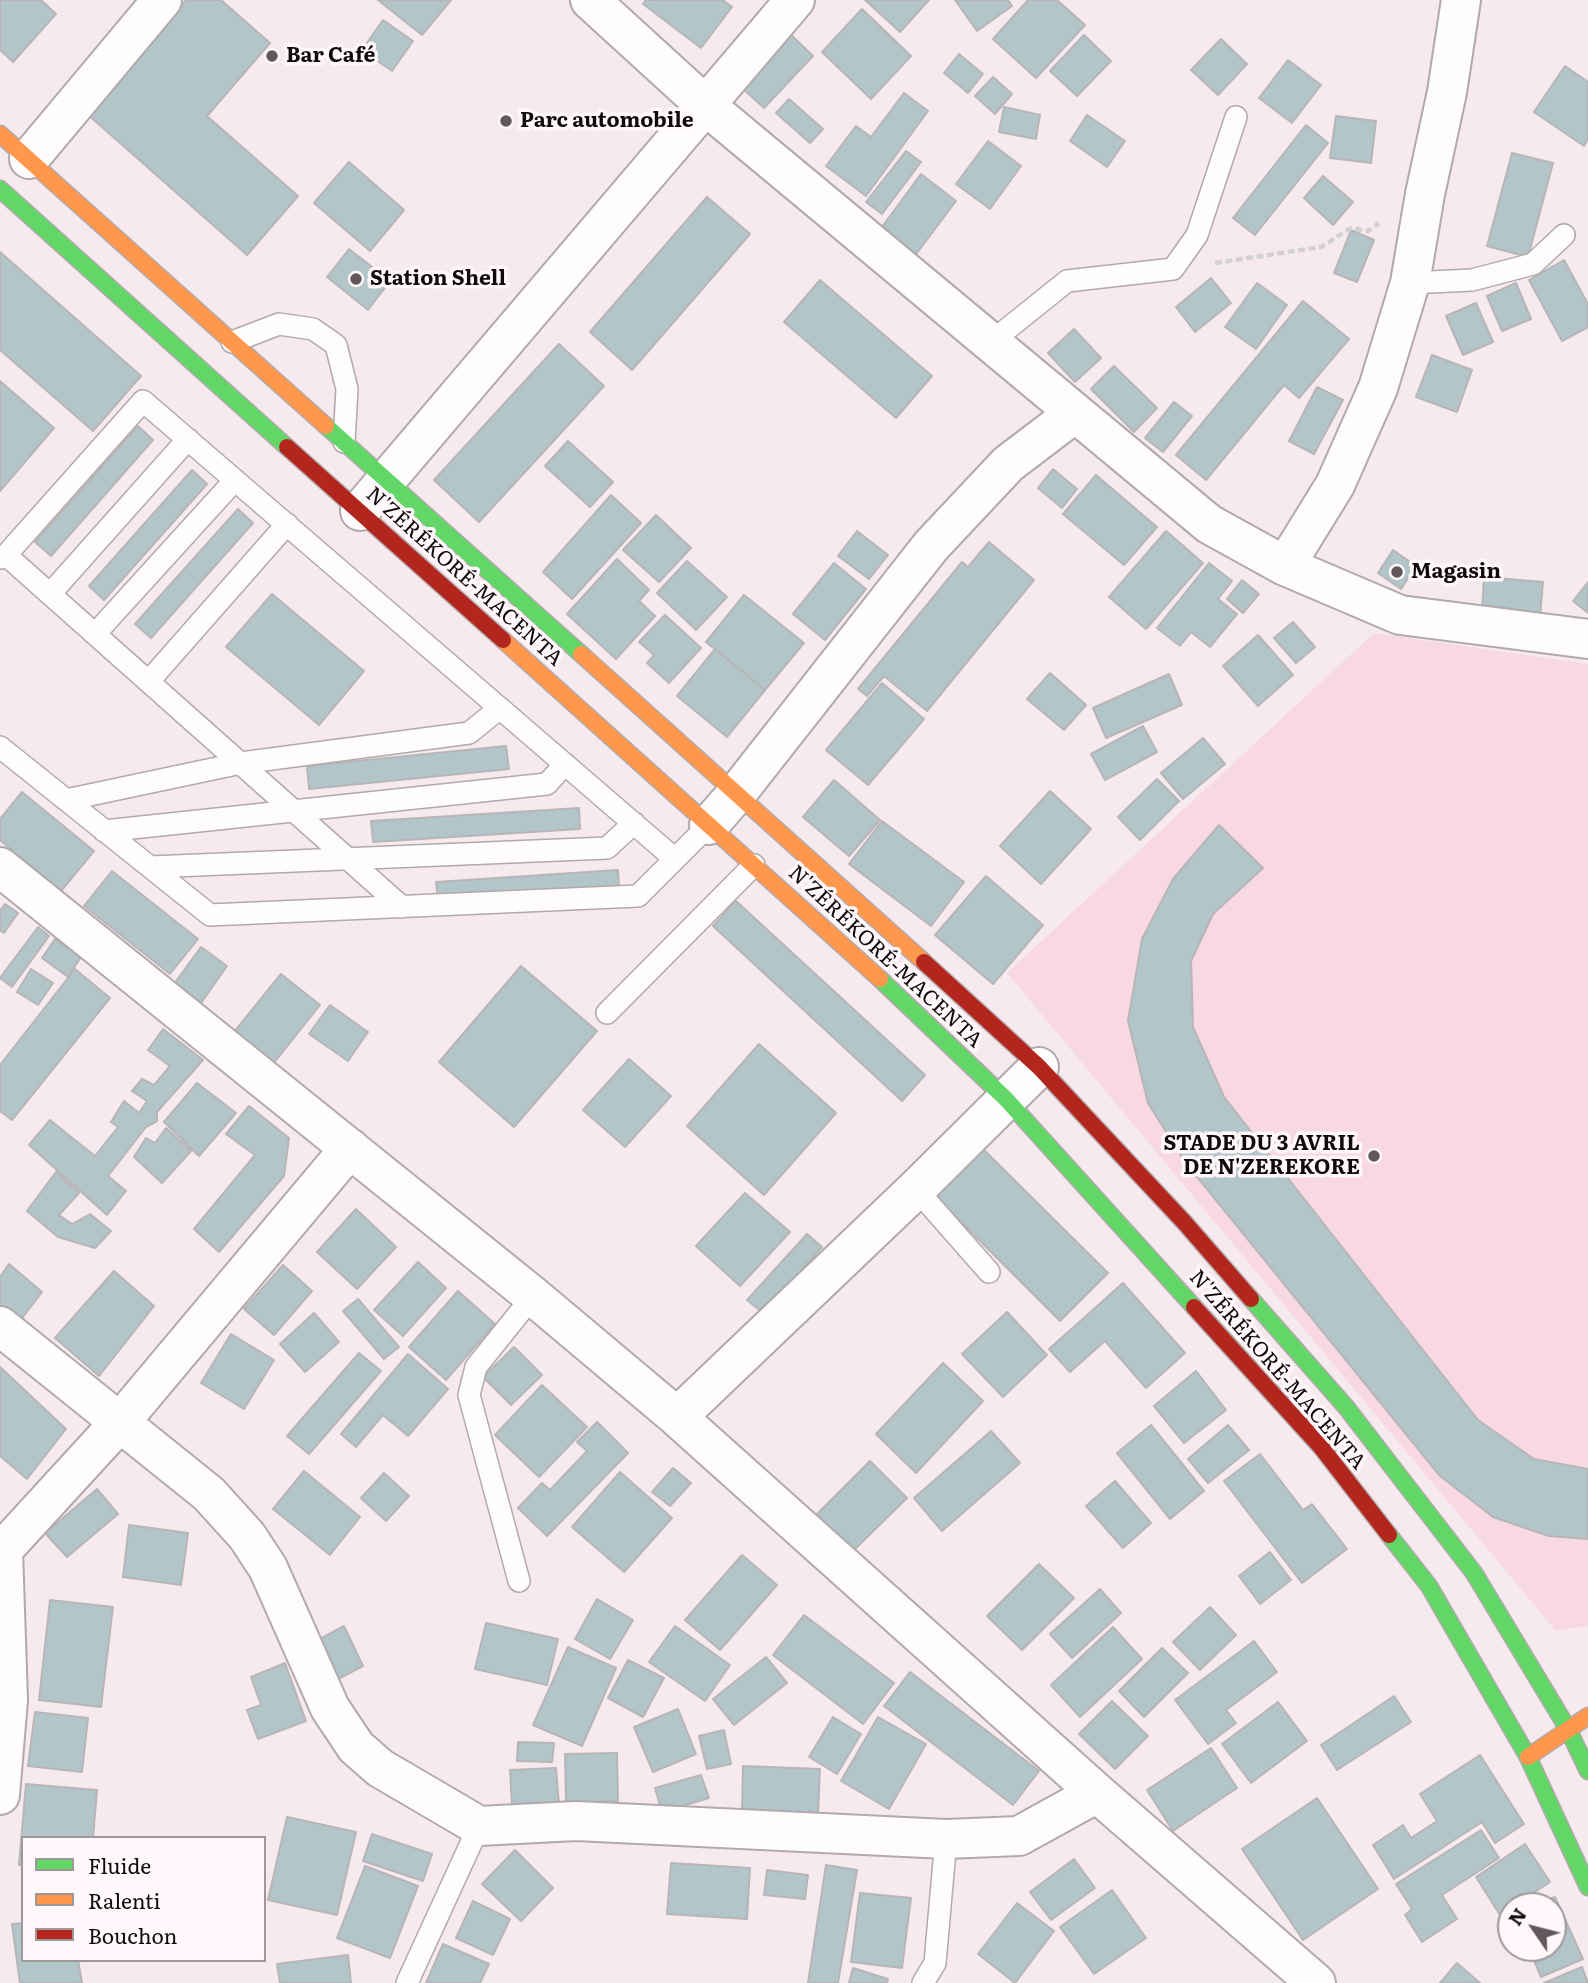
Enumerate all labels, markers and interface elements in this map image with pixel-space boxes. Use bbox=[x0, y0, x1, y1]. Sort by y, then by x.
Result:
place label: Bar Café bbox=[286, 43, 375, 69]
marker: Bar Café bbox=[264, 48, 280, 64]
place label: Parc automobile bbox=[520, 108, 694, 134]
marker: Parc automobile bbox=[498, 113, 514, 129]
place label: Station Shell bbox=[370, 266, 506, 292]
marker: Station Shell bbox=[348, 271, 364, 287]
street label: N'ZÉRÉKORÉ-MACENTA bbox=[361, 482, 567, 672]
place label: Magasin bbox=[1411, 559, 1501, 585]
marker: Magasin bbox=[1389, 564, 1405, 580]
street label: N'ZÉRÉKORÉ-MACENTA bbox=[783, 861, 987, 1053]
place label: STADE DU 3 AVRIL DE N'ZEREKORE bbox=[1163, 1131, 1360, 1181]
marker: STADE DU 3 AVRIL DE N'ZEREKORE bbox=[1366, 1148, 1382, 1164]
street label: N'ZÉRÉKORÉ-MACENTA bbox=[1184, 1265, 1370, 1475]
legend bbox=[21, 1836, 266, 1962]
text: Fluide bbox=[88, 1849, 151, 1880]
text: Ralenti bbox=[88, 1884, 161, 1915]
north arrow bbox=[1497, 1892, 1567, 1962]
text: N bbox=[1500, 1902, 1532, 1931]
text: Bouchon bbox=[88, 1919, 177, 1950]

